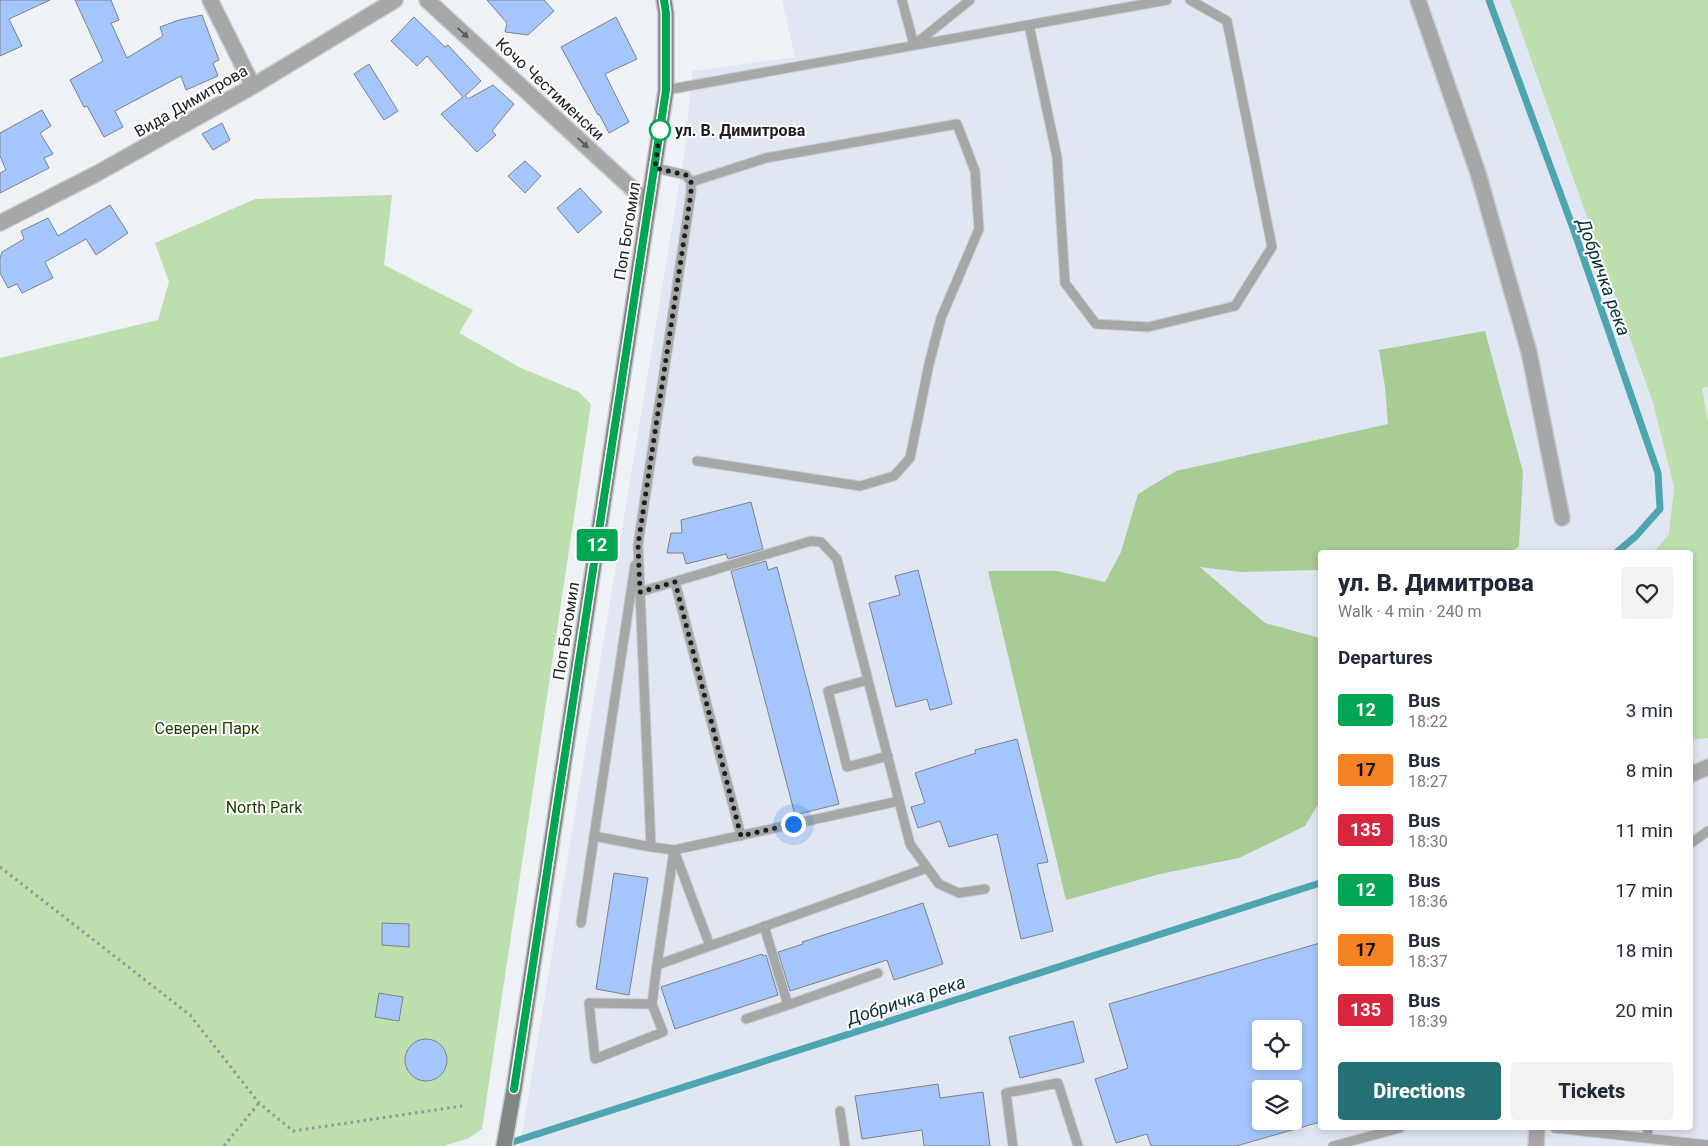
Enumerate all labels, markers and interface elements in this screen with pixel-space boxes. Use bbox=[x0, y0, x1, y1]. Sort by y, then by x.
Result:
one-way arrow bbox=[456, 27, 468, 39]
street label: Кочо Честименски bbox=[492, 34, 608, 144]
street label: Вида Димитрова bbox=[131, 61, 251, 141]
marker: ул. В. Димитрова bbox=[649, 119, 671, 141]
place label: ул. В. Димитрова bbox=[675, 121, 806, 140]
one-way arrow bbox=[576, 137, 588, 149]
street label: Поп Богомил bbox=[610, 181, 644, 281]
water label: Добричка река bbox=[1572, 214, 1635, 339]
line badge: 12 bbox=[574, 529, 620, 561]
text: 12 bbox=[587, 534, 607, 555]
button: heart bbox=[1621, 567, 1673, 619]
text: ул. В. Димитрова bbox=[1338, 569, 1534, 597]
street label: Поп Богомил bbox=[549, 581, 583, 681]
text: Walk · 4 min · 240 m bbox=[1338, 602, 1482, 621]
text: Departures bbox=[1338, 646, 1433, 669]
text: Bus bbox=[1408, 689, 1441, 712]
text: 12 bbox=[1355, 699, 1376, 720]
text: 3 min bbox=[1626, 699, 1673, 722]
text: 18:22 bbox=[1408, 712, 1448, 731]
park label: Северен Парк bbox=[155, 719, 260, 738]
text: Bus bbox=[1408, 749, 1441, 772]
text: 17 bbox=[1355, 759, 1376, 780]
text: 8 min bbox=[1626, 759, 1673, 782]
text: 18:27 bbox=[1408, 772, 1448, 791]
park label: North Park bbox=[226, 798, 303, 817]
text: Bus bbox=[1408, 809, 1441, 832]
your location bbox=[781, 812, 806, 837]
text: 135 bbox=[1350, 819, 1381, 840]
text: 11 min bbox=[1615, 819, 1673, 842]
text: 18:30 bbox=[1408, 832, 1448, 851]
text: Bus bbox=[1408, 869, 1441, 892]
text: 12 bbox=[1355, 879, 1376, 900]
text: 17 min bbox=[1615, 879, 1673, 902]
text: 18:36 bbox=[1408, 892, 1448, 911]
text: Bus bbox=[1408, 929, 1441, 952]
text: 17 bbox=[1355, 939, 1376, 960]
text: 18 min bbox=[1615, 939, 1673, 962]
text: 18:37 bbox=[1408, 952, 1448, 971]
water label: Добричка река bbox=[842, 971, 968, 1030]
text: Bus bbox=[1408, 989, 1441, 1012]
text: 135 bbox=[1350, 999, 1381, 1020]
text: 20 min bbox=[1615, 999, 1673, 1022]
text: 18:39 bbox=[1408, 1012, 1448, 1031]
map controls bbox=[1252, 1020, 1302, 1130]
button: locate bbox=[1252, 1020, 1302, 1070]
button: Directions bbox=[1338, 1062, 1501, 1120]
button: Tickets bbox=[1511, 1062, 1673, 1120]
button: layers bbox=[1252, 1080, 1302, 1130]

